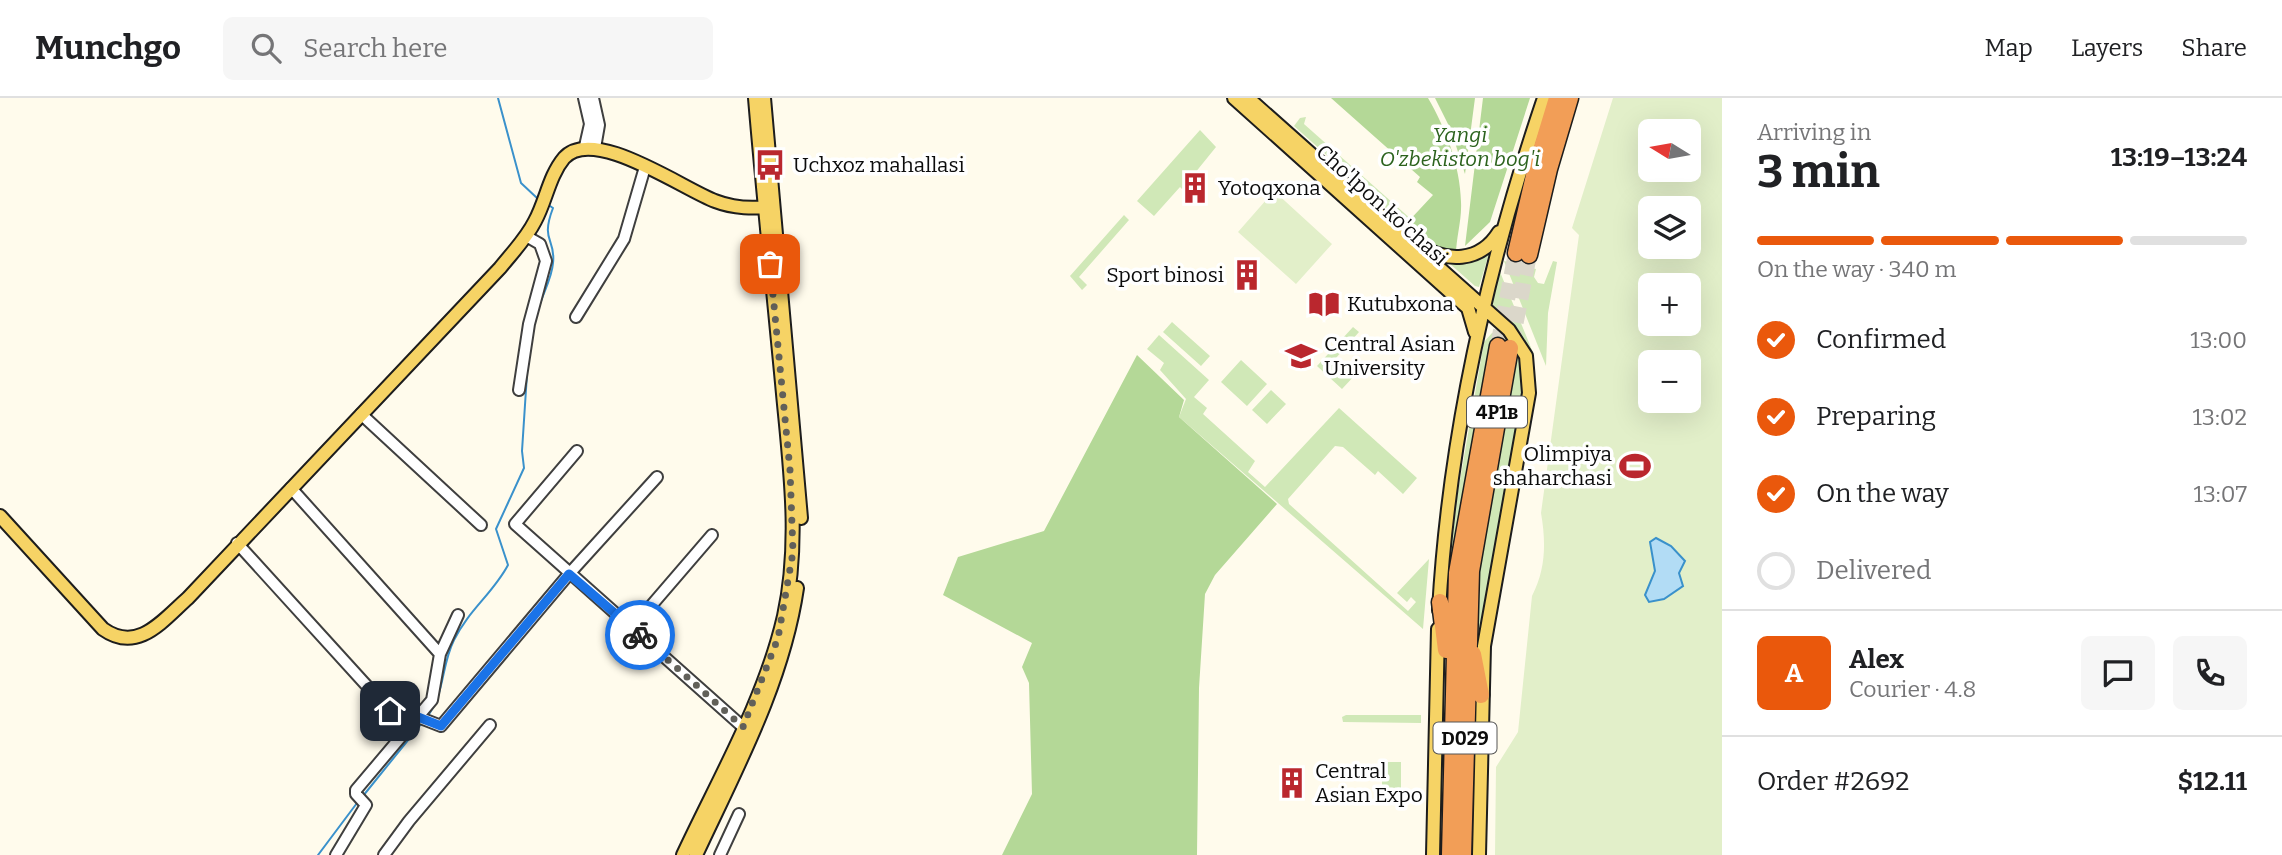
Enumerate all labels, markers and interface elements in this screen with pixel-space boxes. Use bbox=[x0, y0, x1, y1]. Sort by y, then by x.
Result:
search box bbox=[223, 17, 713, 80]
text: Munchgo bbox=[35, 28, 181, 68]
icon: search bbox=[247, 29, 285, 67]
text: Search here bbox=[303, 33, 447, 64]
text: Map bbox=[1985, 34, 2033, 62]
text: Layers bbox=[2071, 34, 2143, 62]
text: Share bbox=[2181, 34, 2247, 62]
text: Arriving in bbox=[1757, 118, 1871, 146]
north arrow bbox=[1638, 119, 1701, 182]
map controls bbox=[1638, 119, 1701, 413]
park label: Yangi O'zbekiston bog'i bbox=[1380, 122, 1540, 172]
street label: Cho'lpon ko'chasi bbox=[1311, 139, 1453, 271]
text: 13:19–13:24 bbox=[2111, 142, 2247, 173]
text: 3 min bbox=[1757, 144, 1880, 199]
bus stop icon: Uchxoz mahallasi bbox=[753, 148, 787, 182]
place label: Uchxoz mahallasi bbox=[793, 152, 965, 178]
building icon: Yotoqxona bbox=[1178, 171, 1212, 205]
place label: Yotoqxona bbox=[1218, 175, 1321, 201]
button: layers bbox=[1638, 196, 1701, 259]
pin bbox=[740, 234, 800, 294]
icon: bag bbox=[751, 245, 789, 283]
text: On the way · 340 m bbox=[1757, 255, 1956, 283]
building icon: Sport binosi bbox=[1230, 258, 1264, 292]
place label: Sport binosi bbox=[1106, 262, 1224, 288]
button: + bbox=[1638, 273, 1701, 336]
library icon: Kutubxona bbox=[1307, 287, 1341, 321]
place label: Kutubxona bbox=[1347, 291, 1455, 317]
icon: check bbox=[1757, 321, 1795, 359]
text: Confirmed bbox=[1816, 324, 1946, 355]
text: 13:00 bbox=[2190, 326, 2247, 354]
place label: Central Asian University bbox=[1324, 331, 1455, 381]
school or university icon: Central Asian University bbox=[1284, 339, 1318, 373]
button: − bbox=[1638, 350, 1701, 413]
road number: 4Р1в bbox=[1467, 396, 1527, 428]
icon: check bbox=[1757, 398, 1795, 436]
text: Preparing bbox=[1816, 401, 1936, 432]
text: 13:02 bbox=[2192, 403, 2247, 431]
place label: Olimpiya shaharchasi bbox=[1493, 441, 1613, 491]
sports icon: Olimpiya shaharchasi bbox=[1618, 449, 1652, 483]
icon: check bbox=[1757, 475, 1795, 513]
text: On the way bbox=[1816, 478, 1949, 509]
text: 13:07 bbox=[2193, 480, 2247, 508]
text: Delivered bbox=[1816, 555, 1931, 586]
courier bbox=[605, 600, 675, 670]
icon: bike bbox=[621, 616, 659, 654]
button: chat bbox=[2081, 636, 2155, 710]
button: phone bbox=[2173, 636, 2247, 710]
text: Alex bbox=[1849, 644, 1904, 675]
text: A bbox=[1785, 658, 1803, 689]
text: Courier · 4.8 bbox=[1849, 675, 1976, 703]
pin bbox=[360, 681, 420, 741]
icon: home bbox=[371, 692, 409, 730]
road number: D029 bbox=[1434, 722, 1496, 754]
place label: Central Asian Expo bbox=[1315, 758, 1423, 808]
building icon: Central Asian Expo bbox=[1275, 766, 1309, 800]
text: Order #2692 bbox=[1757, 766, 1909, 797]
text: $12.11 bbox=[2177, 766, 2247, 797]

